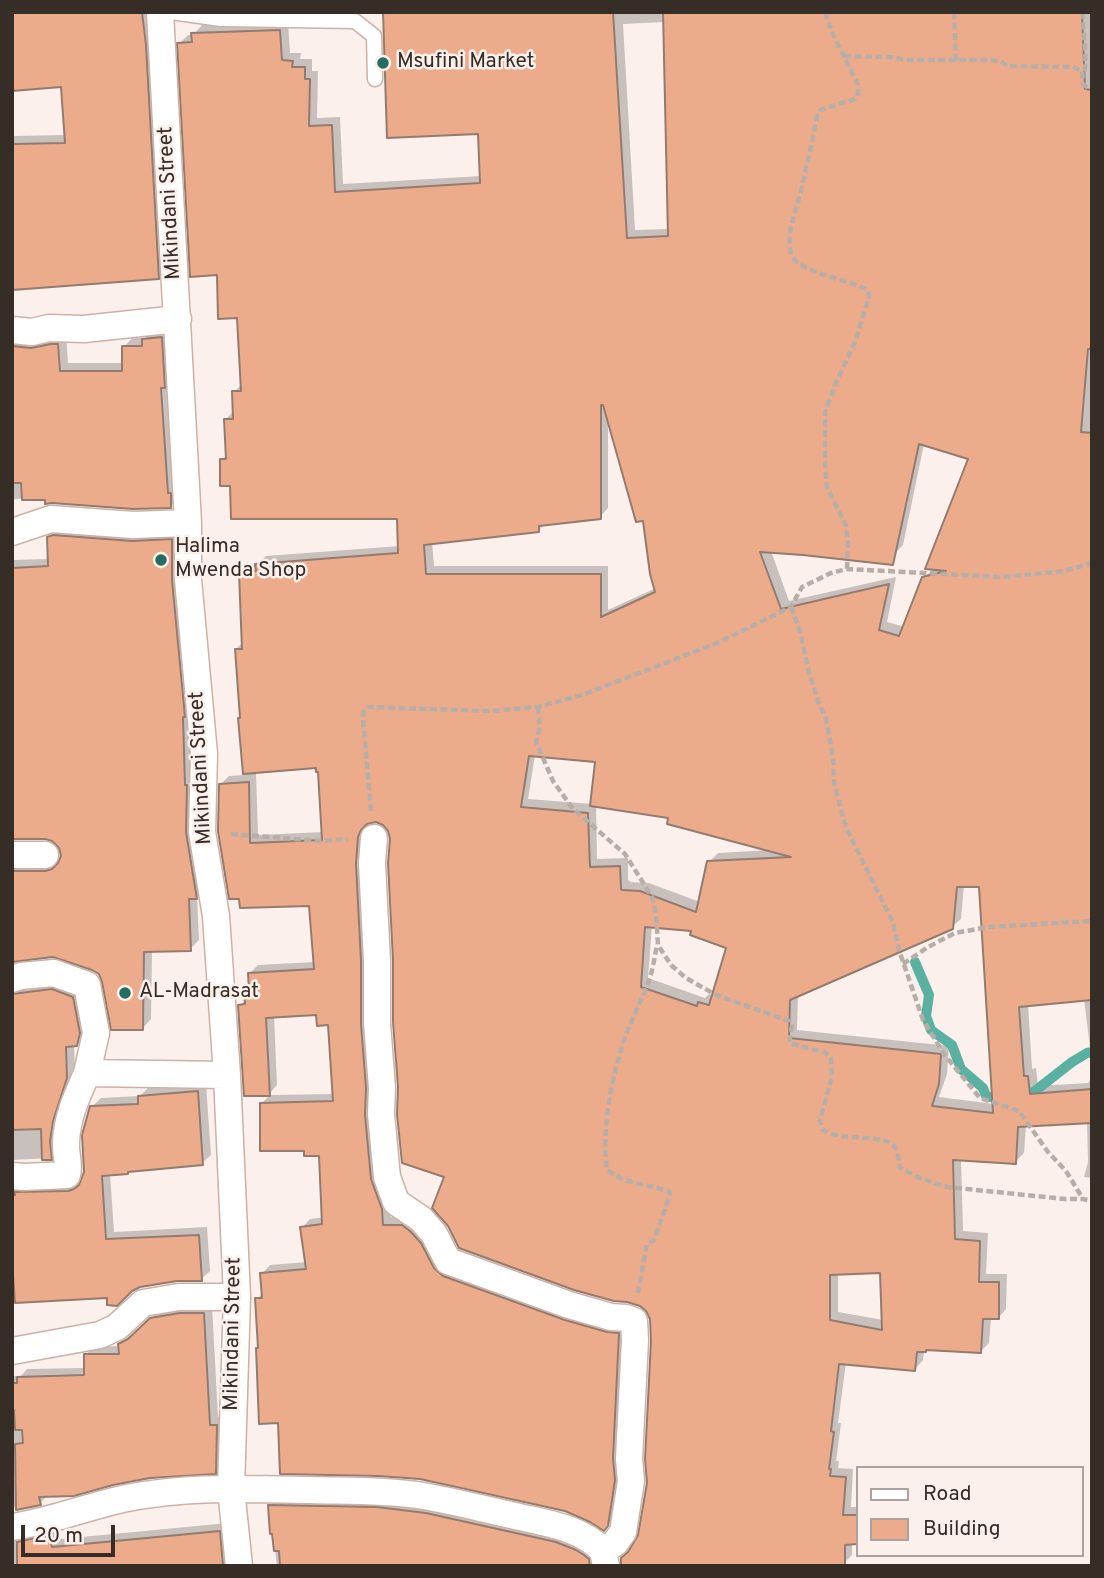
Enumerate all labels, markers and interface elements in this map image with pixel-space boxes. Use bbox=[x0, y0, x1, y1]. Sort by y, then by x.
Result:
place label: Msufini Market bbox=[397, 50, 535, 76]
marker: Msufini Market bbox=[375, 55, 391, 71]
street label: Mikindani Street bbox=[154, 126, 188, 280]
place label: Halima Mwenda Shop bbox=[175, 535, 306, 585]
marker: Halima Mwenda Shop bbox=[153, 552, 169, 568]
street label: Mikindani Street bbox=[185, 691, 219, 845]
place label: AL-Madrasat bbox=[139, 980, 259, 1006]
marker: AL-Madrasat bbox=[117, 985, 133, 1001]
street label: Mikindani Street bbox=[220, 1257, 248, 1411]
legend bbox=[856, 1466, 1083, 1557]
text: Road bbox=[923, 1481, 972, 1508]
scale bar bbox=[24, 1512, 119, 1556]
text: Building bbox=[923, 1516, 1001, 1543]
text: 20 m bbox=[34, 1523, 83, 1550]

